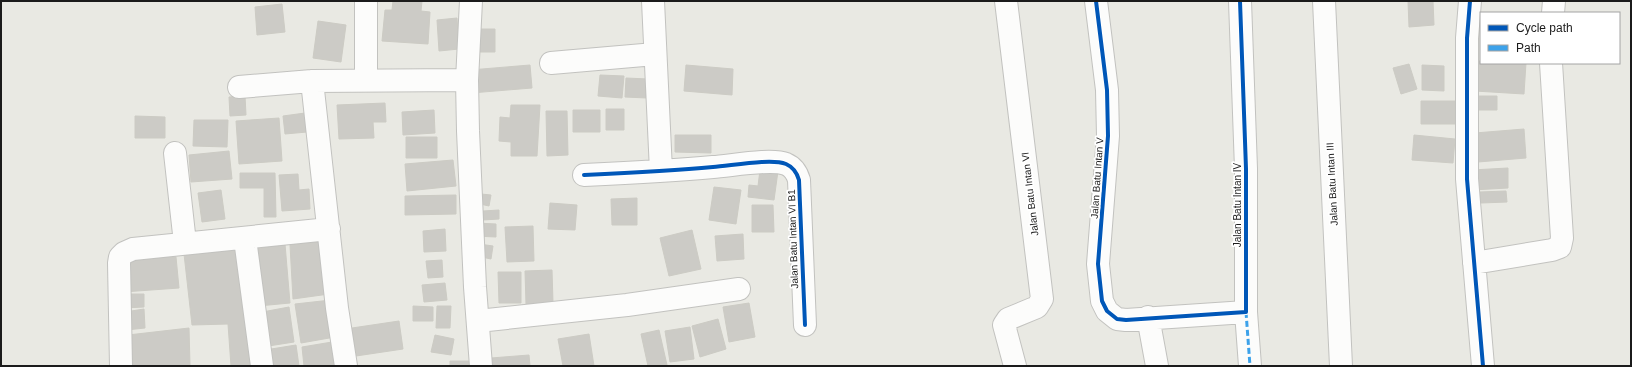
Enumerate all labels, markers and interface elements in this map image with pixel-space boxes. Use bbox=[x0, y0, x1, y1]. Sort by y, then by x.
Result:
legend bbox=[1480, 12, 1620, 64]
text: Cycle path bbox=[1516, 21, 1573, 35]
text: Path bbox=[1516, 41, 1541, 55]
street label: Jalan Batu Intan V bbox=[1089, 137, 1105, 219]
street label: Jalan Batu Intan III bbox=[1324, 142, 1340, 226]
street label: Jalan Batu Intan VI bbox=[1019, 151, 1041, 237]
street label: Jalan Batu Intan IV bbox=[1232, 162, 1243, 247]
street label: Jalan Batu Intan VI B1 bbox=[786, 189, 800, 289]

